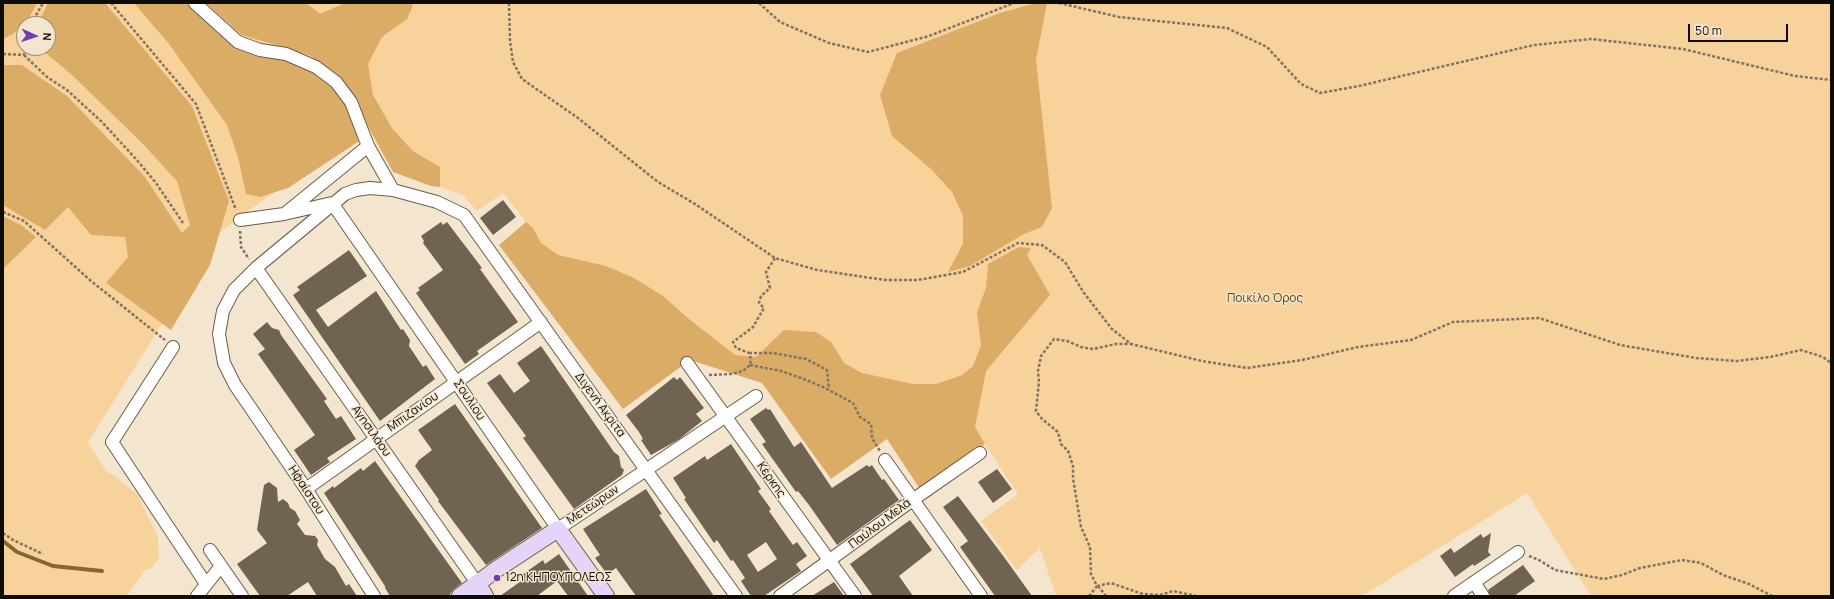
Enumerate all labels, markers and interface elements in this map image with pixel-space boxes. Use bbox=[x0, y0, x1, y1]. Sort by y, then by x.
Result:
north arrow bbox=[16, 16, 56, 56]
scale bar bbox=[1690, 16, 1790, 42]
text: 50 m bbox=[1695, 22, 1722, 39]
text: N bbox=[40, 32, 55, 41]
park label: Ποικίλο Όρος bbox=[1227, 292, 1303, 306]
street label: Διγενή Ακρίτα bbox=[572, 370, 628, 440]
street label: Σουλίου bbox=[450, 377, 488, 423]
street label: Μπιζανίου bbox=[385, 389, 441, 435]
street label: Αγησιλάου bbox=[348, 403, 394, 459]
street label: Κέρκης bbox=[754, 459, 788, 501]
street label: Ηφαίστου bbox=[285, 463, 327, 517]
street label: Μετεώρων bbox=[564, 482, 622, 528]
street label: Παύλου Μελά bbox=[846, 496, 914, 552]
place label: 12η ΚΗΠΟΥΠΟΛΕΩΣ bbox=[505, 571, 612, 585]
marker: 12η ΚΗΠΟΥΠΟΛΕΩΣ bbox=[492, 573, 502, 583]

